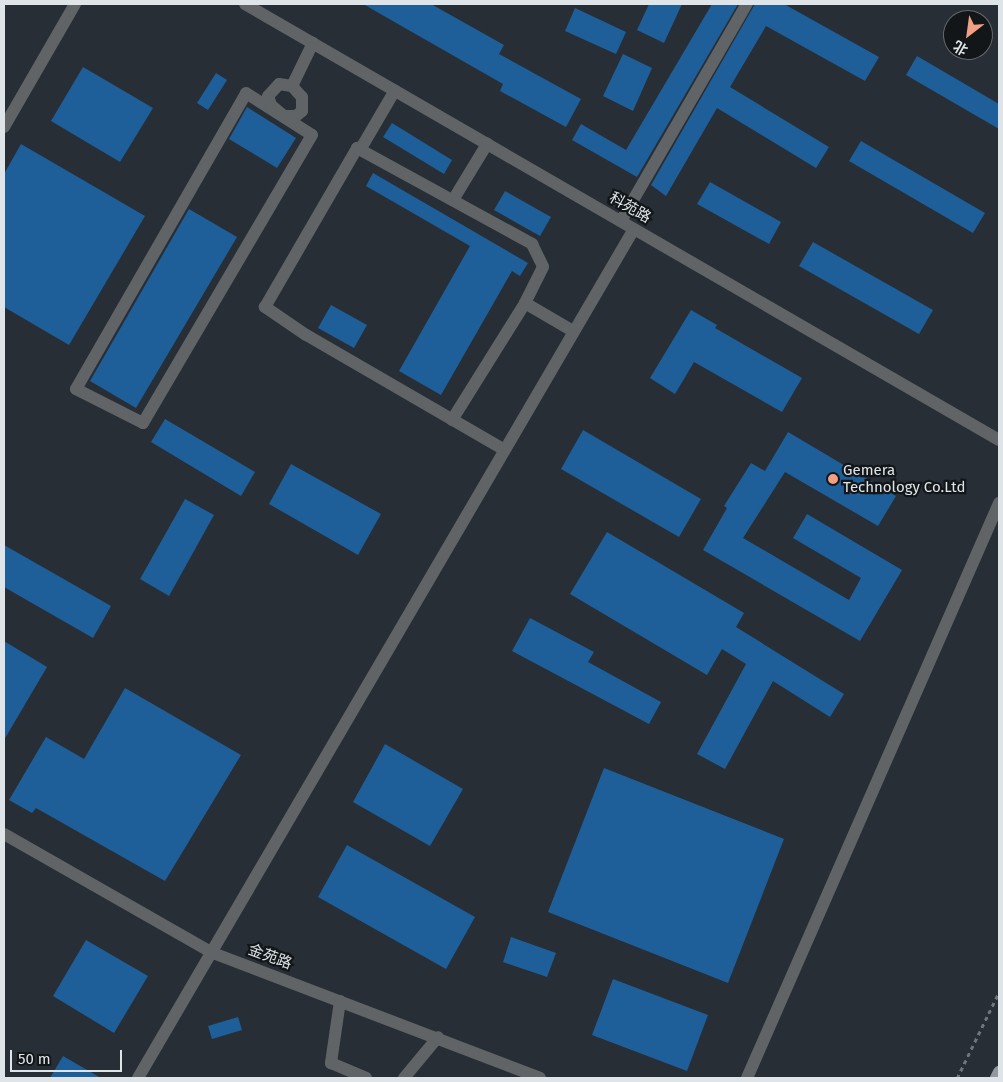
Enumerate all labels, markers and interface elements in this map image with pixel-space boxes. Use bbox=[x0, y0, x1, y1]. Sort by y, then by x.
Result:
north arrow bbox=[943, 10, 993, 60]
text: 北 bbox=[950, 37, 971, 58]
street label: 科苑路 bbox=[606, 189, 654, 227]
place label: Gemera Technology Co.Ltd bbox=[843, 461, 965, 496]
marker: Gemera Technology Co.Ltd bbox=[827, 473, 839, 485]
street label: 金苑路 bbox=[246, 941, 294, 973]
scale bar bbox=[12, 1040, 125, 1072]
text: 50 m bbox=[18, 1050, 51, 1068]

